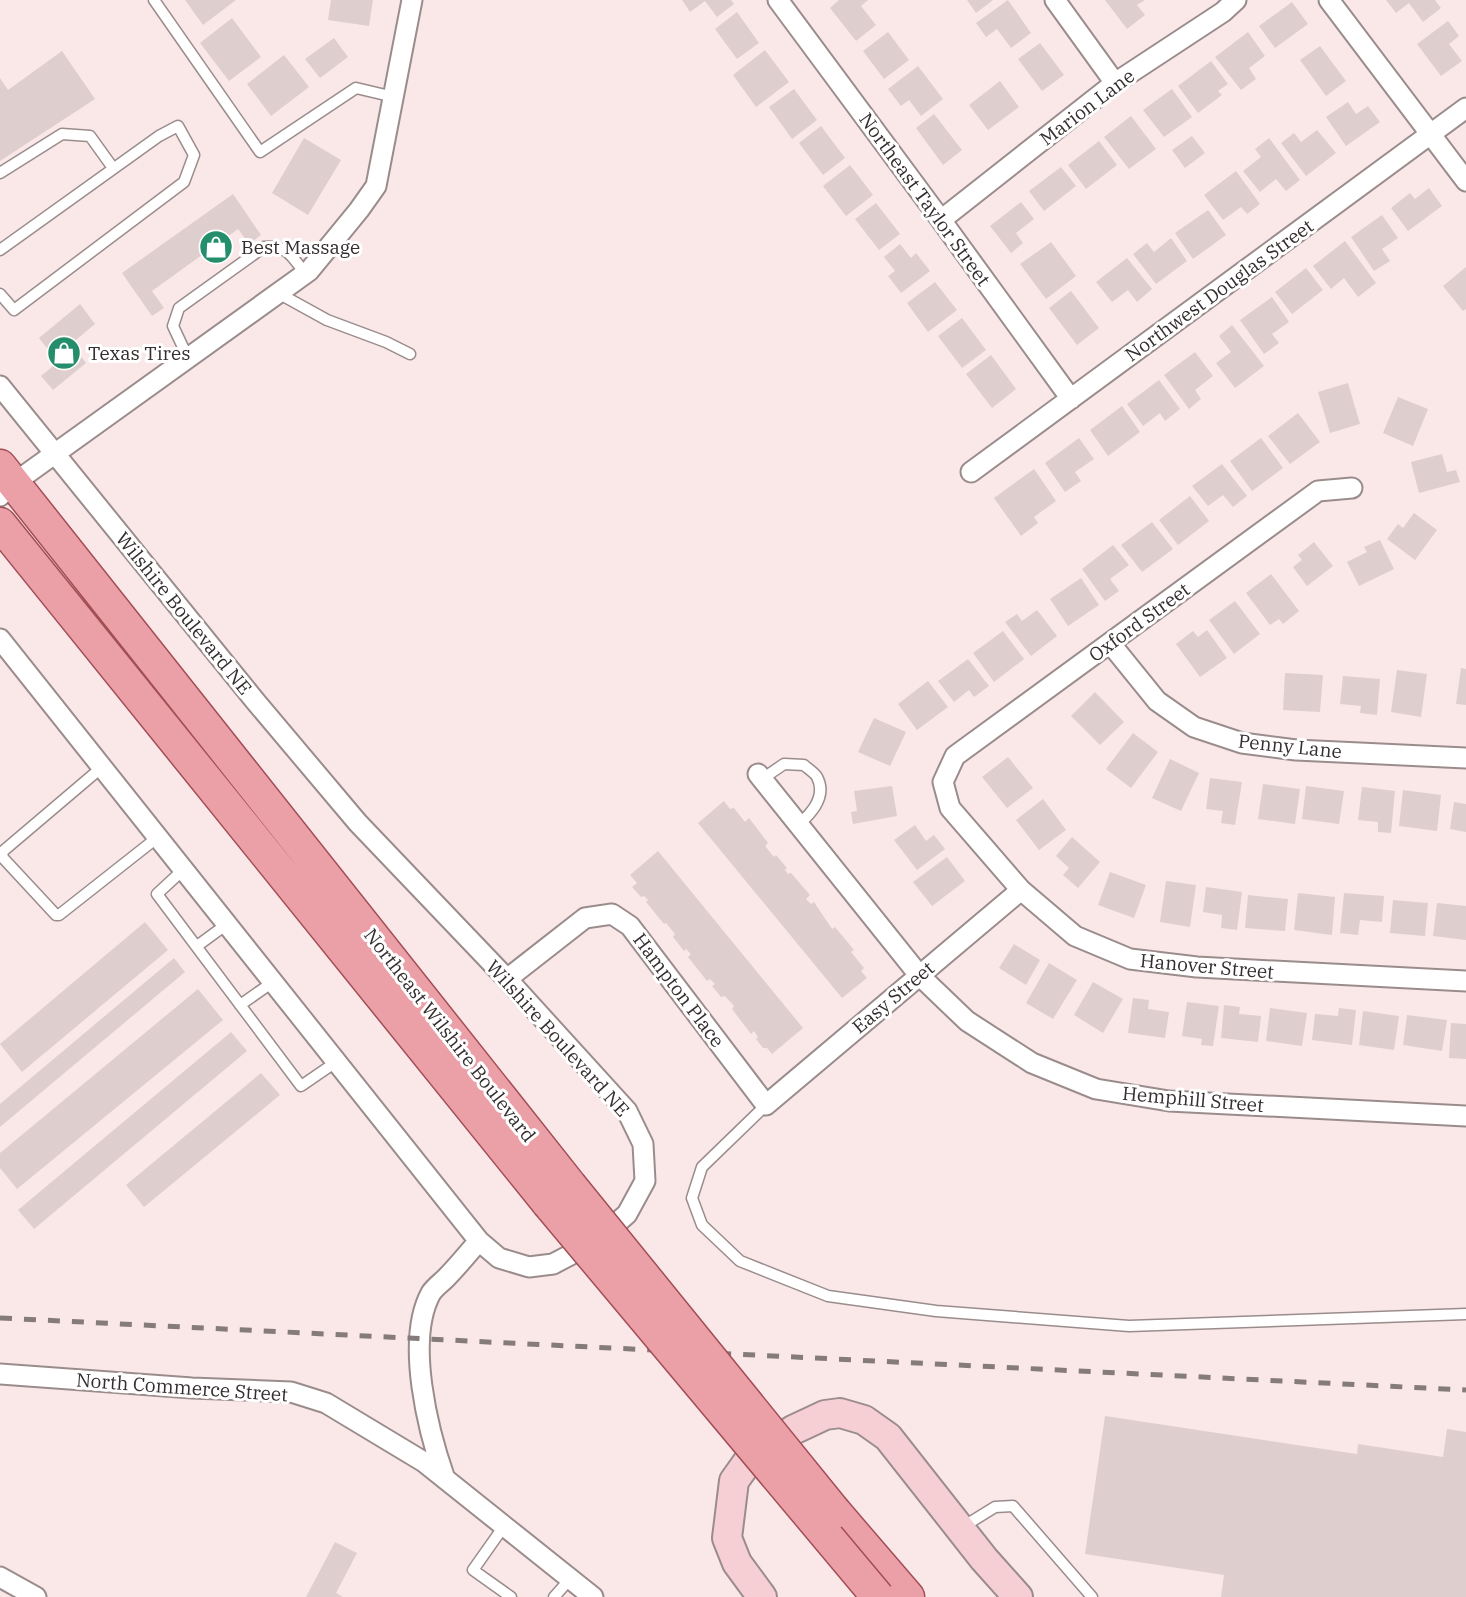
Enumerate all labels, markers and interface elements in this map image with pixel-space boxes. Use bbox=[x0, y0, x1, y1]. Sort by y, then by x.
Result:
street label: Marion Lane bbox=[1035, 64, 1139, 150]
street label: Northeast Taylor Street bbox=[854, 108, 996, 290]
street label: Northwest Douglas Street bbox=[1120, 213, 1318, 366]
shop icon: Best Massage bbox=[197, 228, 235, 266]
place label: Best Massage bbox=[241, 235, 360, 259]
shop icon: Texas Tires bbox=[45, 334, 83, 372]
place label: Texas Tires bbox=[88, 341, 191, 365]
street label: Wilshire Boulevard NE bbox=[111, 527, 257, 699]
street label: Oxford Street bbox=[1084, 577, 1194, 667]
street label: Penny Lane bbox=[1237, 729, 1343, 763]
street label: Northeast Wilshire Boulevard bbox=[359, 923, 541, 1147]
street label: Hampton Place bbox=[628, 928, 730, 1052]
street label: Hanover Street bbox=[1139, 948, 1275, 984]
street label: Wilshire Boulevard NE bbox=[481, 955, 635, 1121]
street label: Easy Street bbox=[847, 956, 939, 1038]
street label: Hemphill Street bbox=[1121, 1081, 1265, 1117]
street label: North Commerce Street bbox=[75, 1368, 289, 1406]

